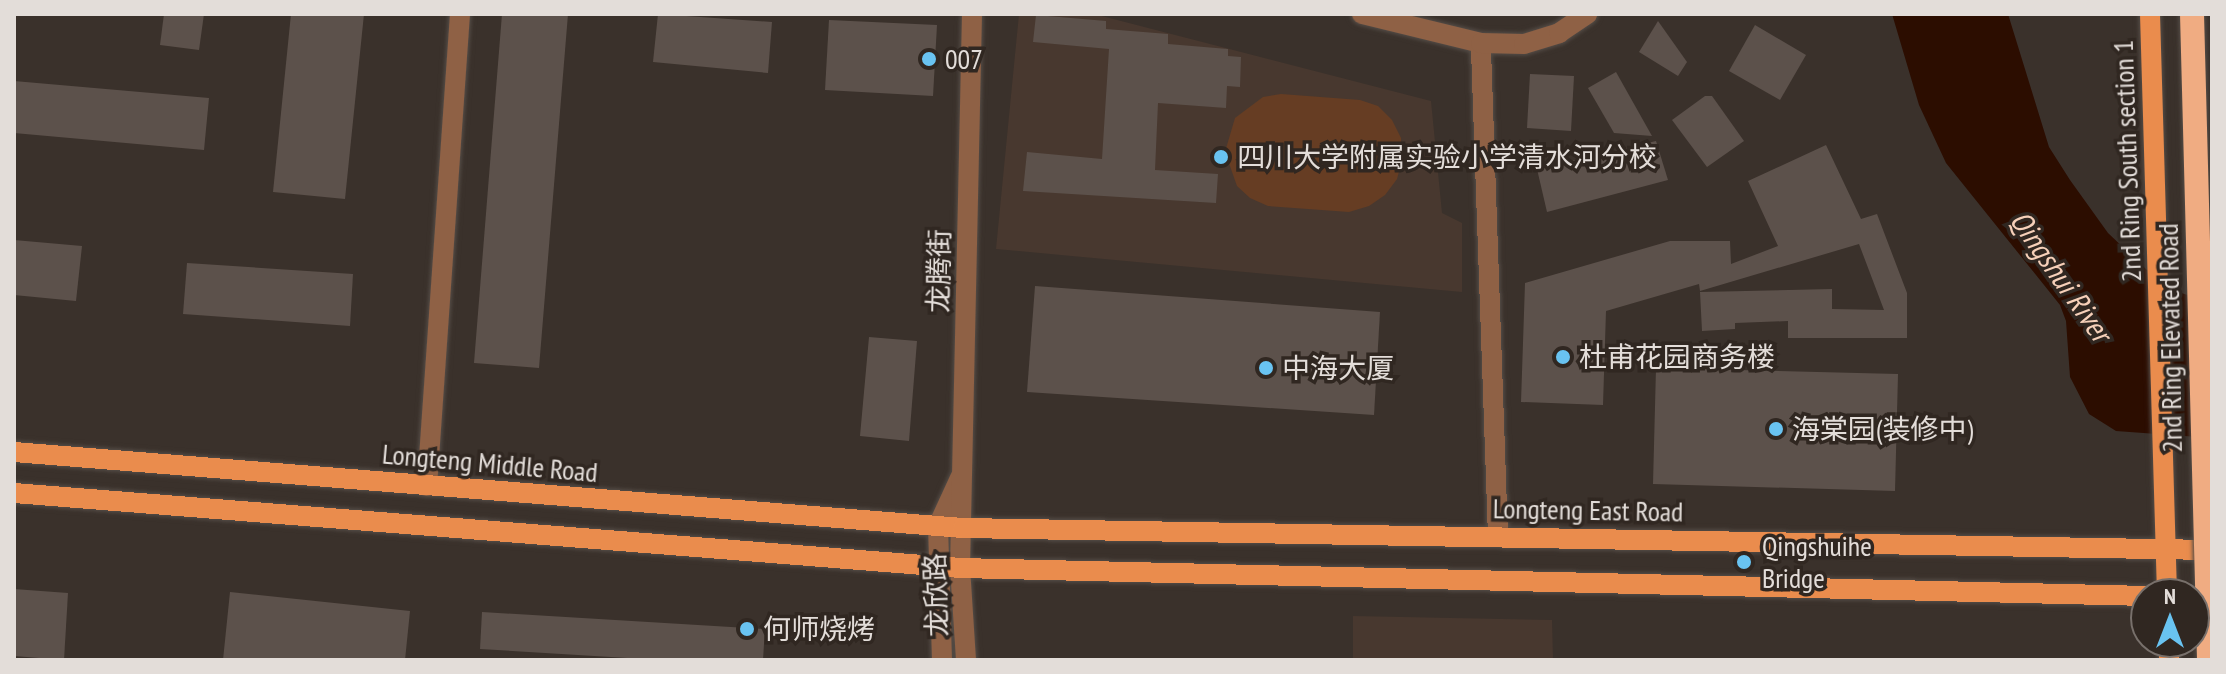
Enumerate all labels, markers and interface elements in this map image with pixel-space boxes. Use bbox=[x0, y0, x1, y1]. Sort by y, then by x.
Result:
street label: 2nd Ring South section 1 bbox=[2106, 39, 2148, 283]
place label: 007 bbox=[945, 42, 983, 76]
marker: 007 bbox=[920, 50, 938, 68]
place label: 四川大学附属实验小学清水河分校 bbox=[1237, 140, 1657, 174]
marker: 四川大学附属实验小学清水河分校 bbox=[1212, 148, 1230, 166]
water label: Qingshui River bbox=[2003, 204, 2119, 348]
street label: 2nd Ring Elevated Road bbox=[2151, 223, 2189, 453]
street label: 龙腾街 bbox=[921, 229, 957, 313]
place label: 杜甫花园商务楼 bbox=[1579, 340, 1775, 374]
marker: 杜甫花园商务楼 bbox=[1554, 348, 1572, 366]
place label: 中海大厦 bbox=[1282, 351, 1394, 385]
marker: 中海大厦 bbox=[1257, 359, 1275, 377]
place label: 海棠园(装修中) bbox=[1792, 412, 1973, 446]
marker: 海棠园(装修中) bbox=[1767, 420, 1785, 438]
street label: Longteng Middle Road bbox=[381, 437, 599, 489]
street label: Longteng East Road bbox=[1493, 492, 1683, 528]
place label: Qingshuihe Bridge bbox=[1762, 529, 1872, 595]
marker: Qingshuihe Bridge bbox=[1733, 551, 1755, 573]
street label: 龙欣路 bbox=[918, 552, 954, 638]
north arrow bbox=[2130, 578, 2210, 658]
text: N bbox=[2164, 582, 2176, 610]
place label: 何师烧烤 bbox=[763, 612, 875, 646]
marker: 何师烧烤 bbox=[738, 620, 756, 638]

